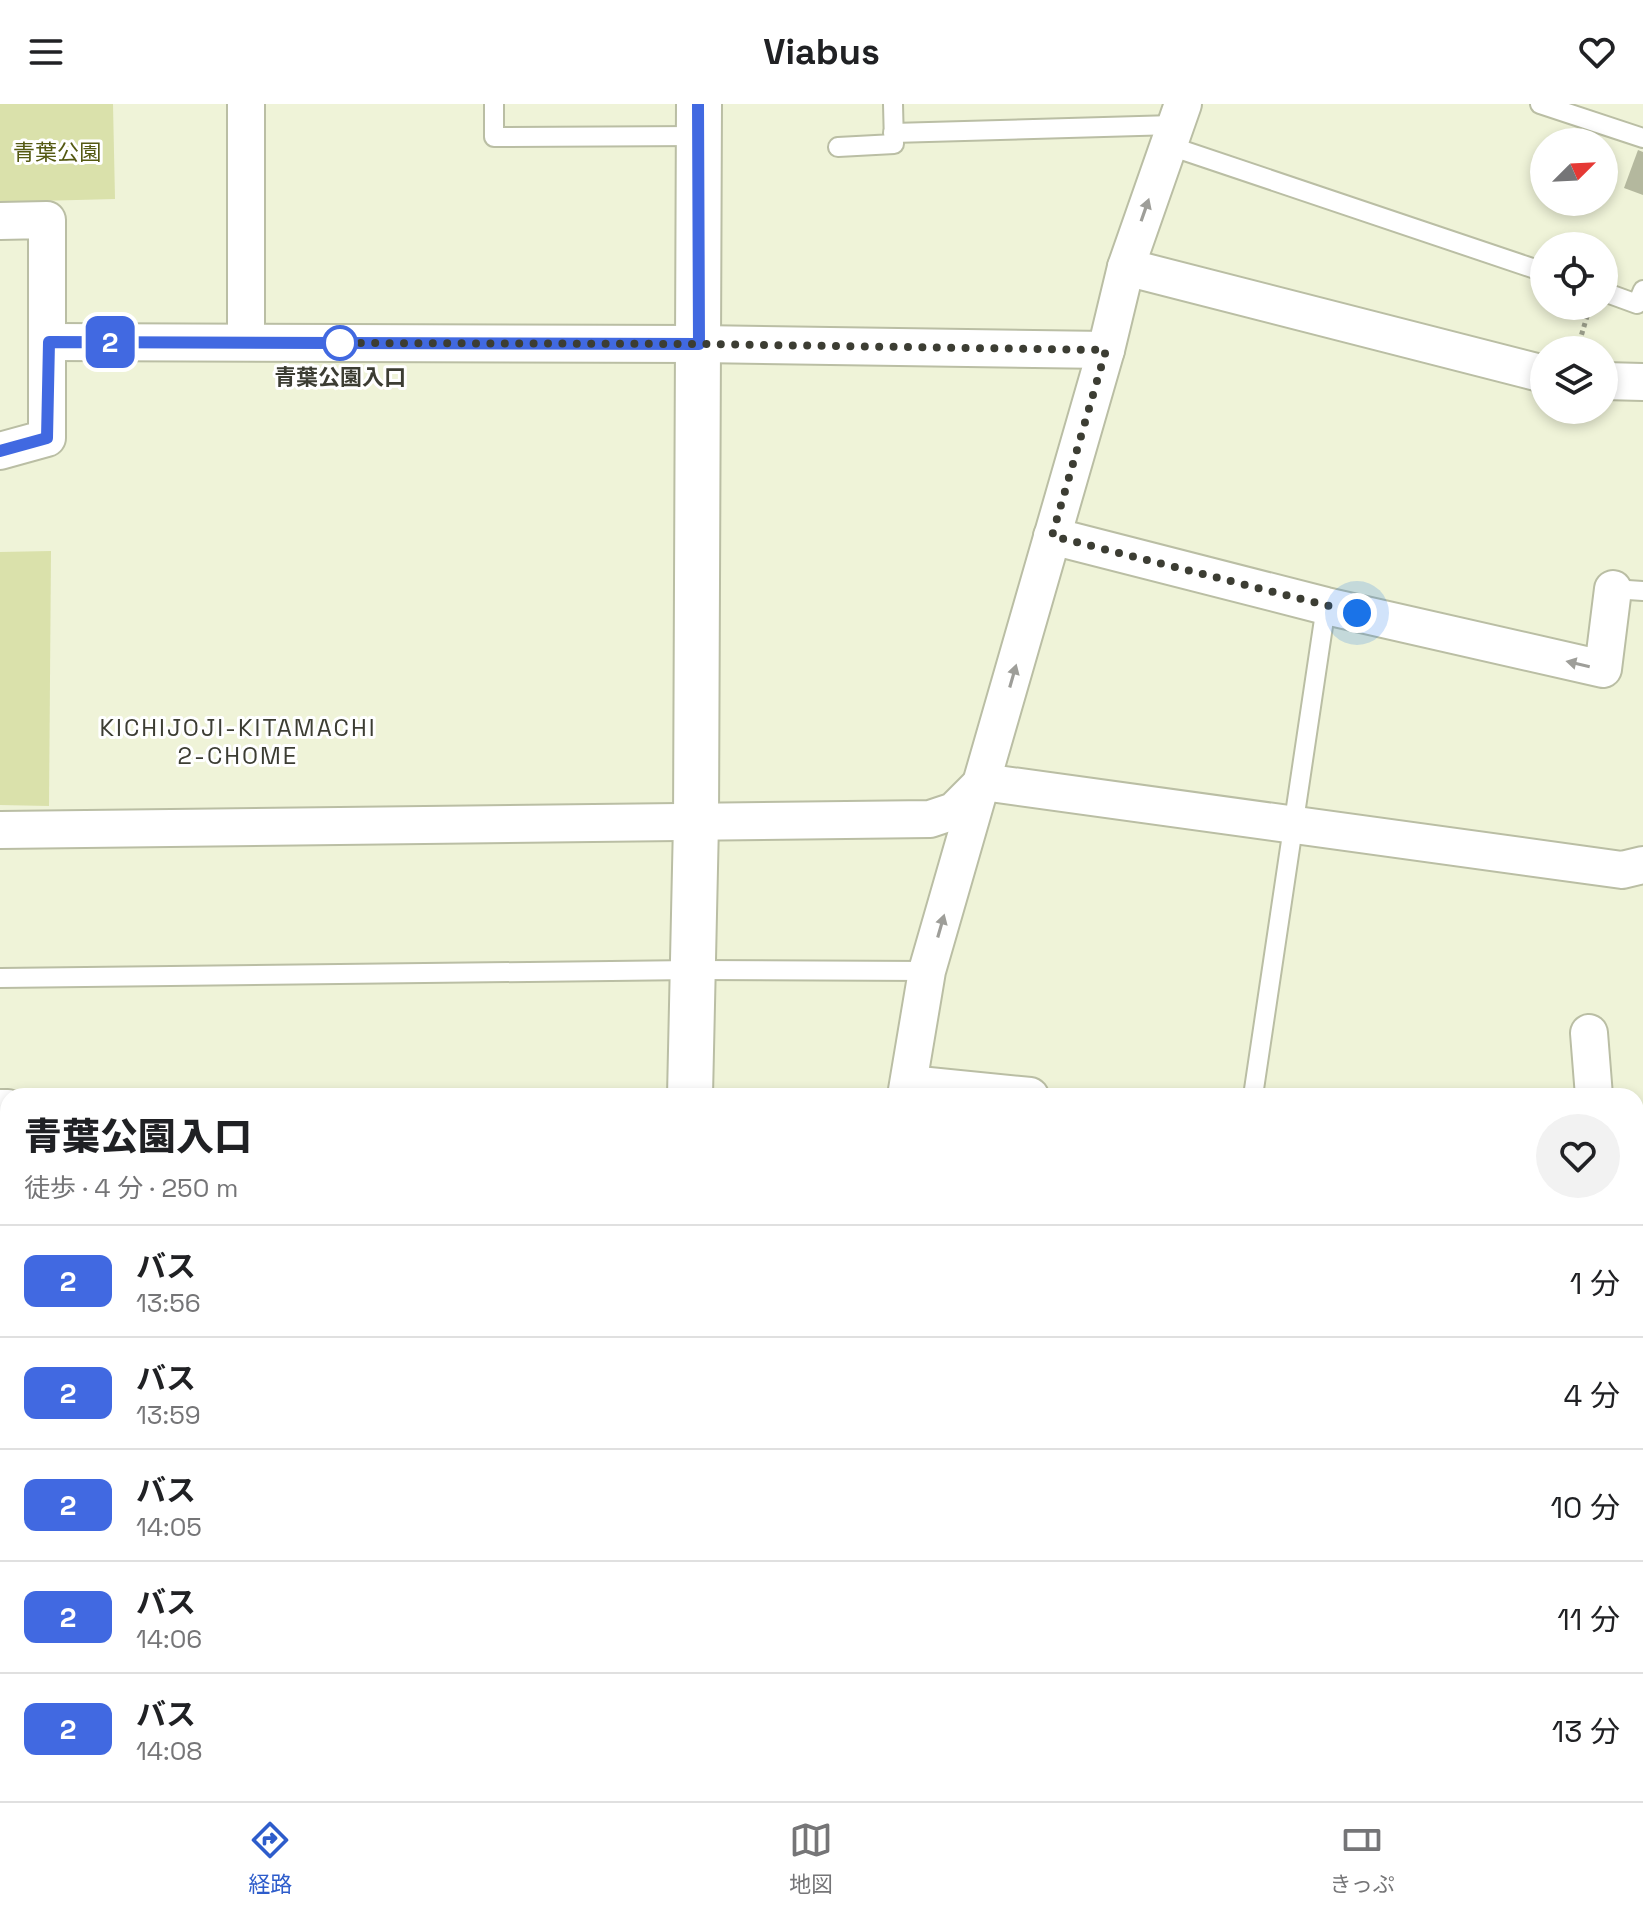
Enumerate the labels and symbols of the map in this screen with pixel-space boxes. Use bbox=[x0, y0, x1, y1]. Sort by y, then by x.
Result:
north arrow bbox=[1530, 128, 1618, 216]
park label: 青葉公園 bbox=[13, 138, 101, 166]
one-way arrow bbox=[1139, 198, 1151, 222]
line badge: 2 bbox=[84, 316, 136, 368]
marker: 青葉公園入口 bbox=[323, 326, 357, 360]
place label: 青葉公園入口 bbox=[274, 363, 406, 391]
your location bbox=[1337, 593, 1377, 633]
one-way arrow bbox=[1566, 657, 1591, 670]
one-way arrow bbox=[1007, 663, 1020, 687]
district label: KICHIJOJI-KITAMACHI 2-CHOME bbox=[99, 712, 377, 771]
one-way arrow bbox=[935, 913, 948, 937]

